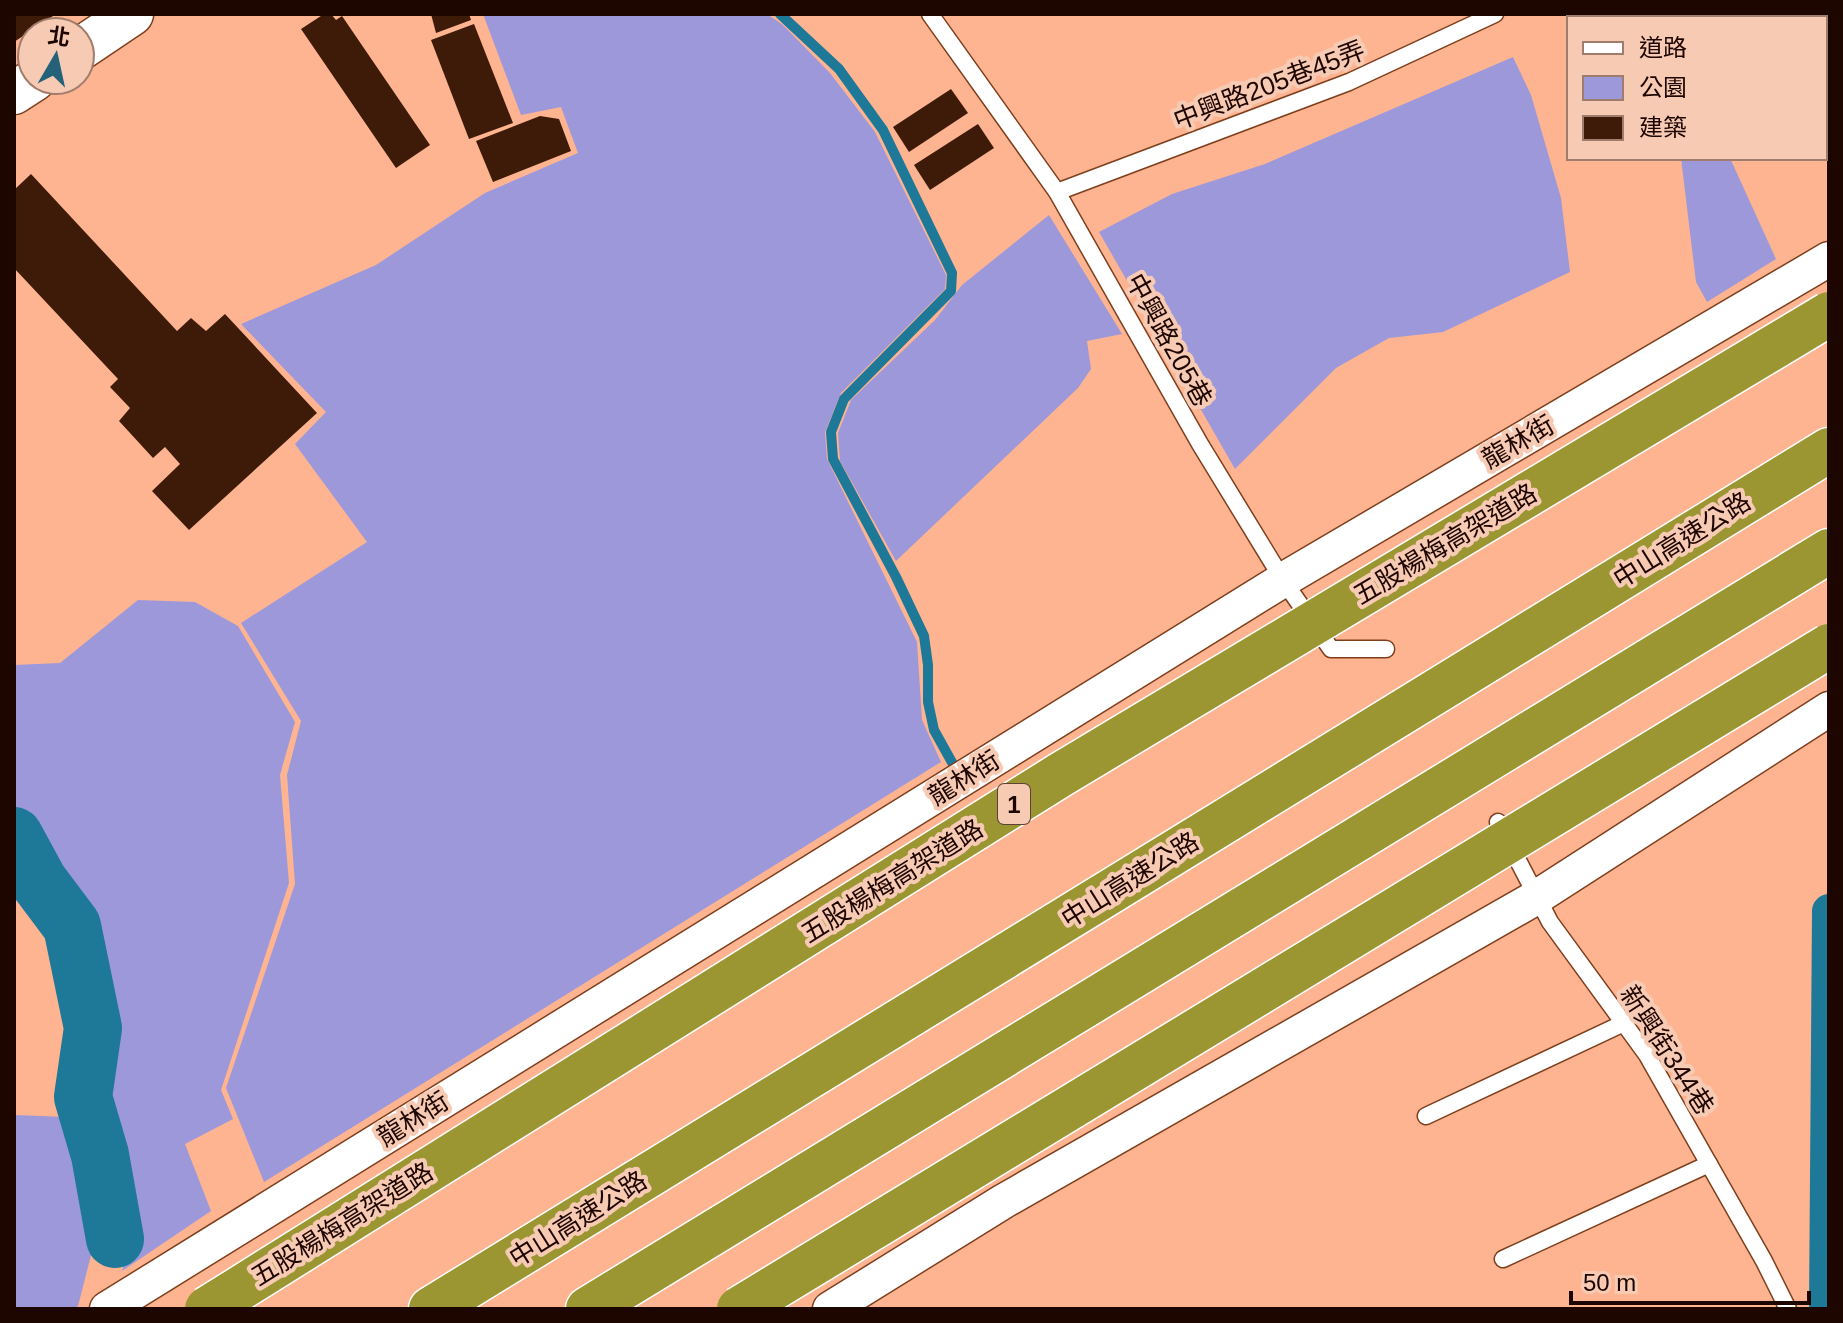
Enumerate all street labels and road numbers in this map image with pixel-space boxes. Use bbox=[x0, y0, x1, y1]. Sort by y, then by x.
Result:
street label: 中興路205巷45弄 bbox=[1169, 35, 1369, 135]
street label: 中興路205巷 bbox=[1120, 268, 1218, 412]
street label: 龍林街 bbox=[1477, 410, 1559, 474]
street label: 五股楊梅高架道路 bbox=[1348, 478, 1542, 610]
street label: 中山高速公路 bbox=[1608, 486, 1756, 594]
street label: 龍林街 bbox=[923, 745, 1005, 811]
road number: 1 bbox=[998, 784, 1030, 824]
street label: 五股楊梅高架道路 bbox=[796, 813, 988, 949]
street label: 中山高速公路 bbox=[1056, 826, 1204, 934]
street label: 新興街344巷 bbox=[1614, 980, 1720, 1120]
street label: 龍林街 bbox=[372, 1086, 454, 1152]
street label: 五股楊梅高架道路 bbox=[246, 1156, 438, 1292]
street label: 中山高速公路 bbox=[504, 1165, 652, 1273]

